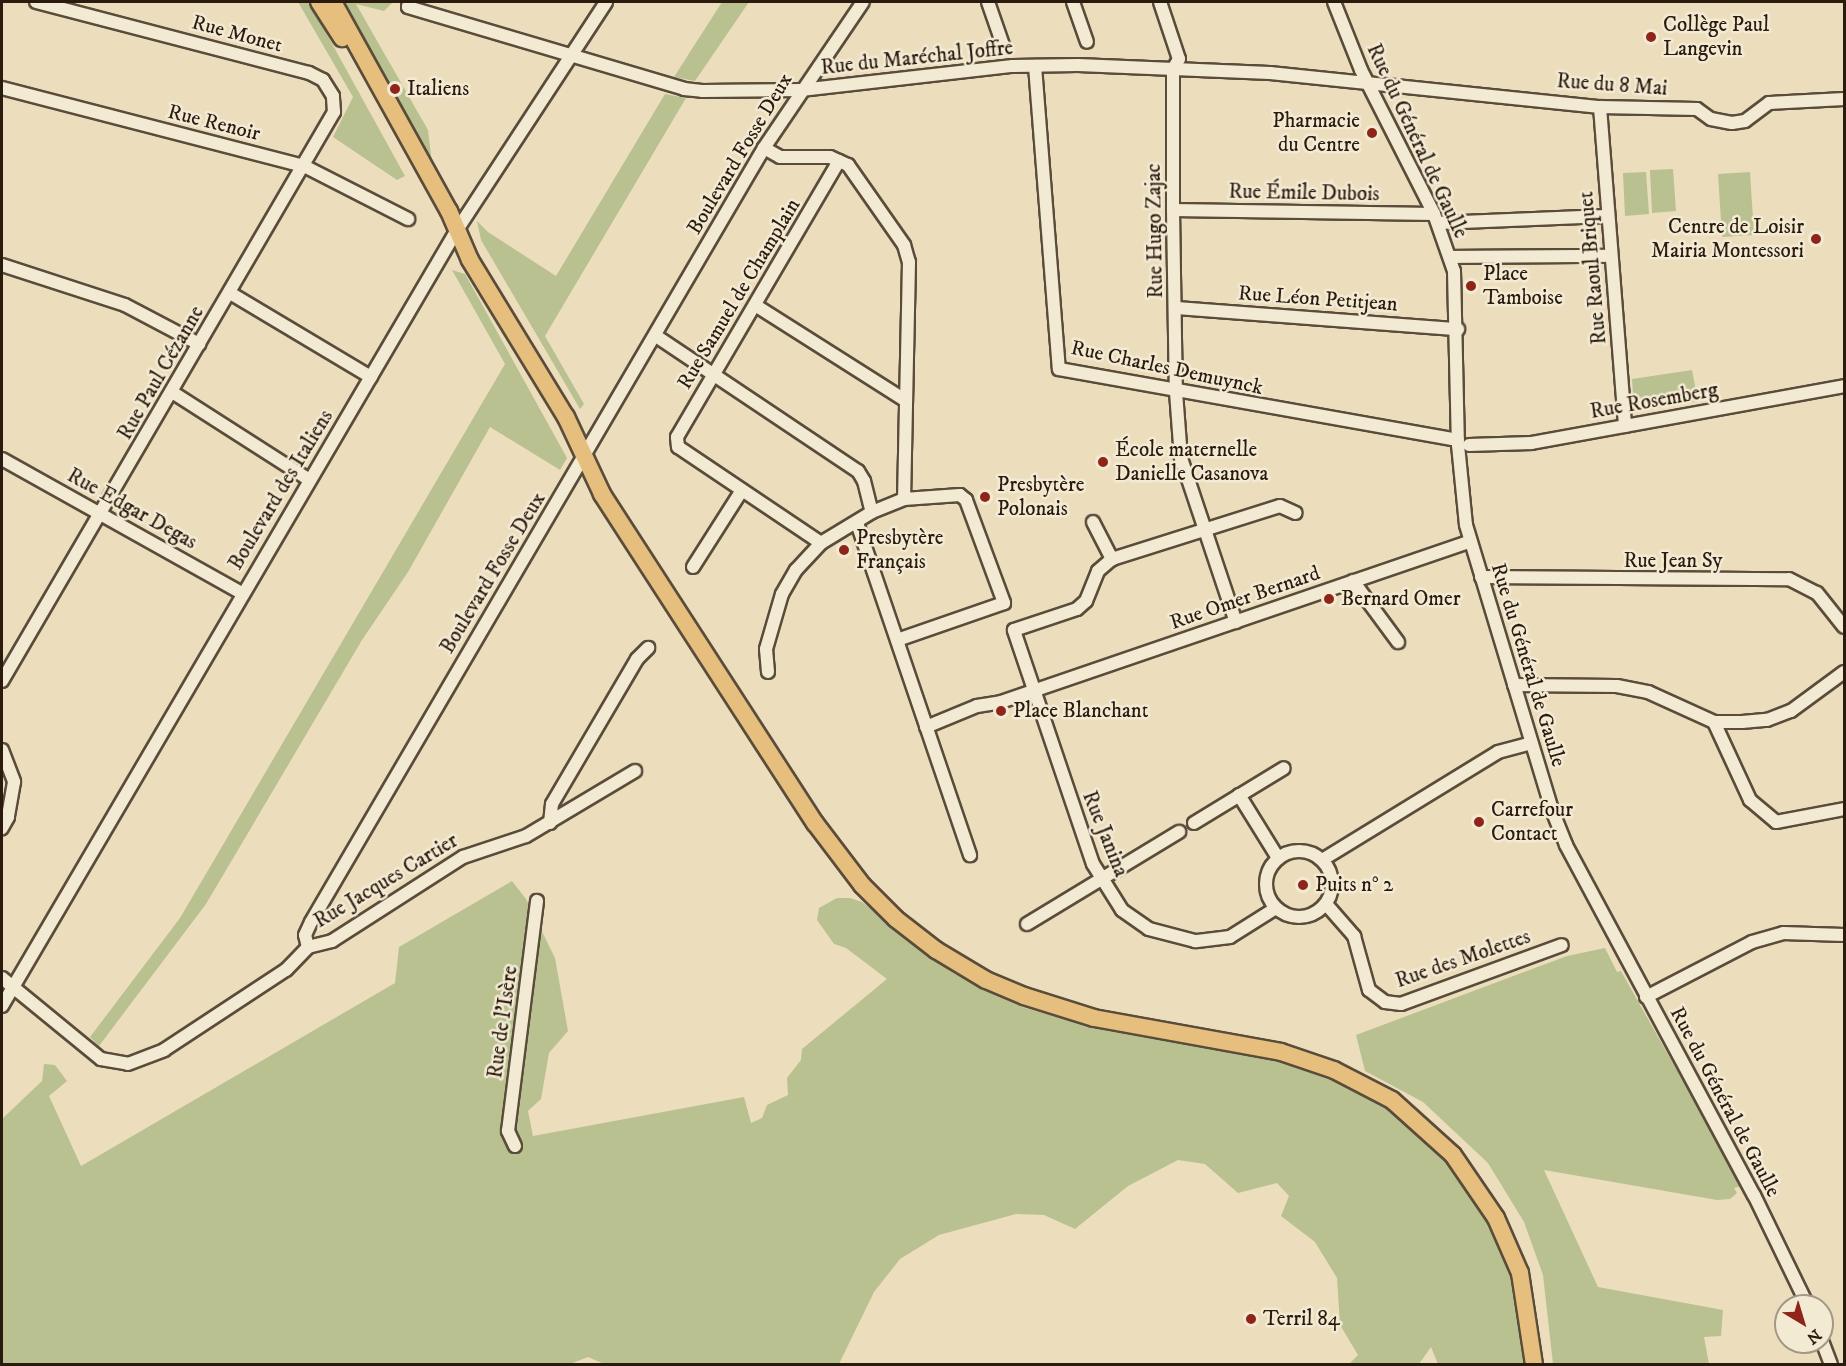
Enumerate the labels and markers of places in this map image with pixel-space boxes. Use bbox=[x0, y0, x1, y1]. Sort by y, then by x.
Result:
place label: Collège Paul Langevin bbox=[1663, 12, 1769, 62]
marker: Collège Paul Langevin bbox=[1644, 30, 1658, 44]
place label: Italiens bbox=[407, 76, 469, 102]
marker: Italiens bbox=[388, 82, 402, 96]
place label: Pharmacie du Centre bbox=[1272, 108, 1360, 158]
marker: Pharmacie du Centre bbox=[1365, 126, 1379, 140]
place label: Centre de Loisir Mairia Montessori bbox=[1651, 214, 1804, 264]
marker: Centre de Loisir Mairia Montessori bbox=[1809, 232, 1823, 246]
place label: Place Tamboise bbox=[1483, 261, 1563, 311]
marker: Place Tamboise bbox=[1464, 279, 1478, 293]
place label: École maternelle Danielle Casanova bbox=[1115, 437, 1268, 487]
marker: École maternelle Danielle Casanova bbox=[1096, 455, 1110, 469]
place label: Presbytère Polonais bbox=[997, 472, 1084, 522]
marker: Presbytère Polonais bbox=[978, 490, 992, 504]
place label: Presbytère Français bbox=[856, 525, 943, 575]
marker: Presbytère Français bbox=[837, 543, 851, 557]
place label: Bernard Omer bbox=[1341, 586, 1461, 612]
marker: Bernard Omer bbox=[1322, 592, 1336, 606]
place label: Place Blanchant bbox=[1013, 698, 1148, 724]
marker: Place Blanchant bbox=[994, 704, 1008, 718]
place label: Carrefour Contact bbox=[1491, 797, 1573, 847]
marker: Carrefour Contact bbox=[1472, 815, 1486, 829]
place label: Puits n° 2 bbox=[1315, 872, 1393, 898]
marker: Puits n° 2 bbox=[1296, 878, 1310, 892]
place label: Terril 84 bbox=[1263, 1306, 1340, 1332]
marker: Terril 84 bbox=[1244, 1312, 1258, 1326]

